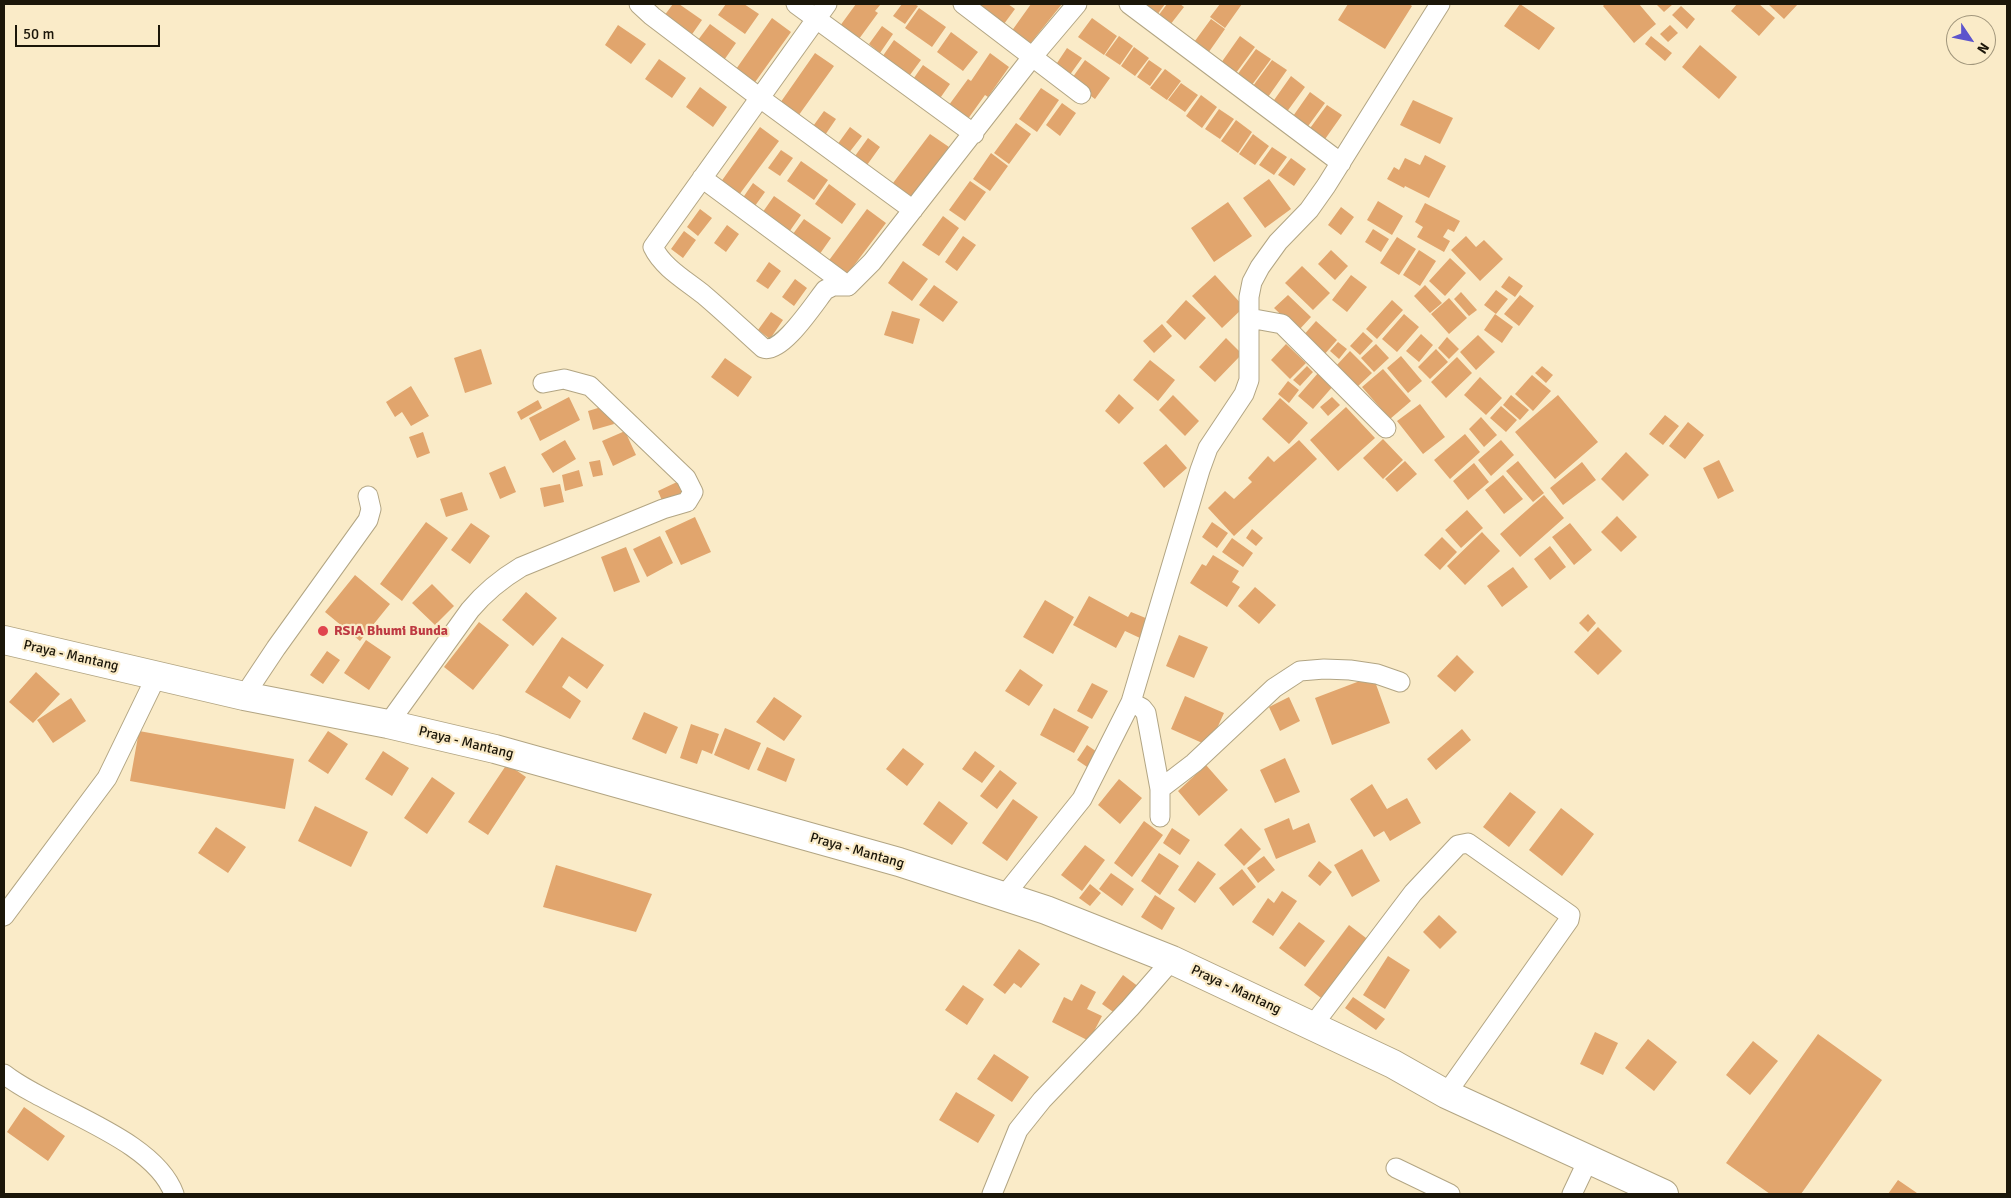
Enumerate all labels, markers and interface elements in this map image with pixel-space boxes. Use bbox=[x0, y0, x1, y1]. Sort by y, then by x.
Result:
scale bar bbox=[18, 15, 162, 47]
north arrow bbox=[1946, 15, 1996, 65]
text: 50 m bbox=[23, 25, 54, 43]
text: N bbox=[1973, 39, 1993, 57]
place label: RSIA Bhumi Bunda bbox=[334, 623, 448, 639]
marker: RSIA Bhumi Bunda bbox=[316, 624, 330, 638]
street label: Praya - Mantang bbox=[22, 637, 120, 675]
street label: Praya - Mantang bbox=[417, 723, 515, 763]
street label: Praya - Mantang bbox=[808, 830, 906, 872]
street label: Praya - Mantang bbox=[1188, 962, 1284, 1018]

